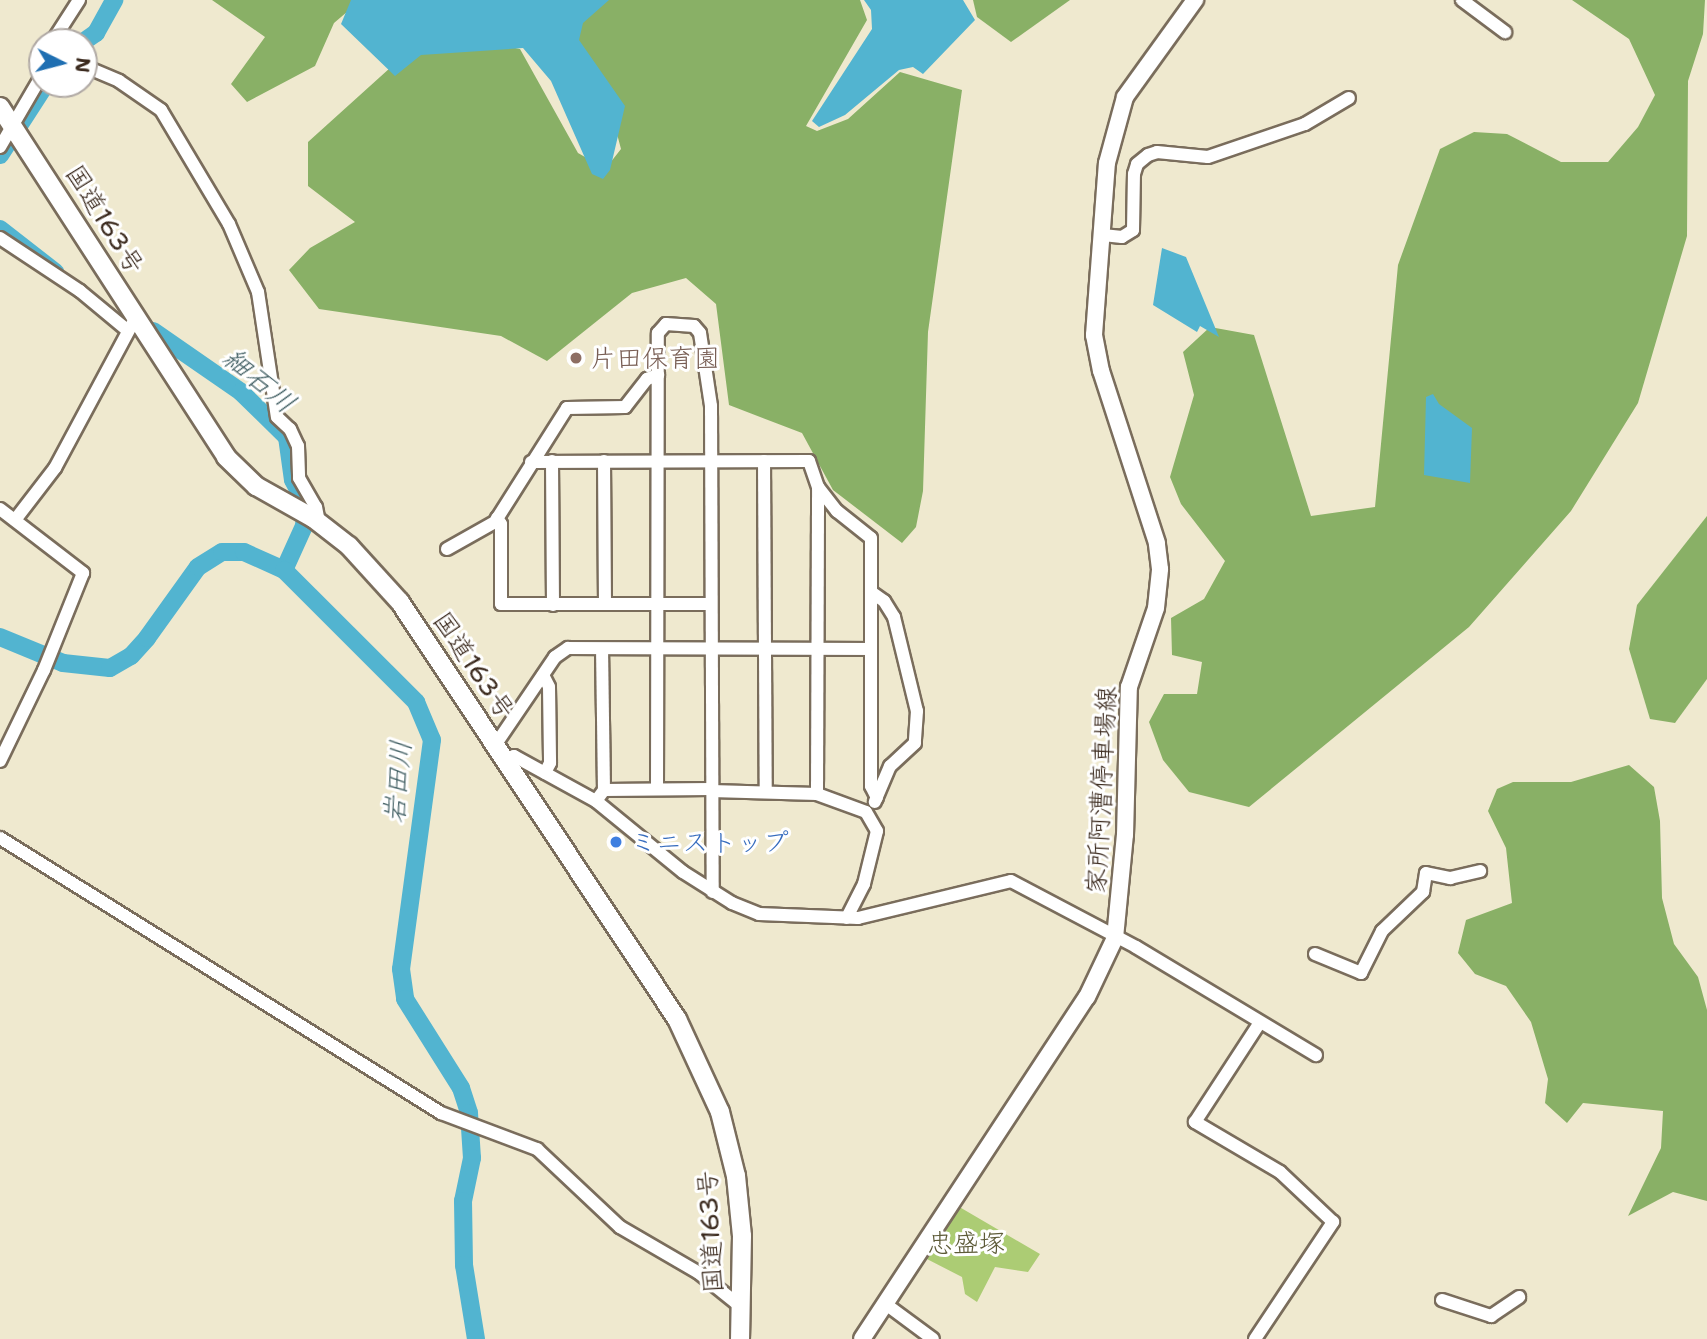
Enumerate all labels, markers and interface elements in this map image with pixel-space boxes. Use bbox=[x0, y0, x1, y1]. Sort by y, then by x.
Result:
north arrow bbox=[28, 28, 98, 98]
text: N bbox=[69, 56, 96, 74]
street label: 国道163号 bbox=[59, 159, 151, 279]
water label: 細石川 bbox=[217, 340, 303, 420]
place label: 片田保育園 bbox=[590, 342, 720, 374]
marker: 片田保育園 bbox=[568, 350, 584, 366]
street label: 国道163号 bbox=[427, 605, 521, 725]
street label: 家所阿漕停車場線 bbox=[1080, 685, 1122, 895]
water label: 岩田川 bbox=[377, 739, 417, 825]
place label: ミニストップ bbox=[630, 826, 786, 858]
marker: ミニストップ bbox=[608, 834, 624, 850]
street label: 国道163号 bbox=[691, 1170, 729, 1294]
park label: 忠盛塚 bbox=[927, 1227, 1005, 1259]

